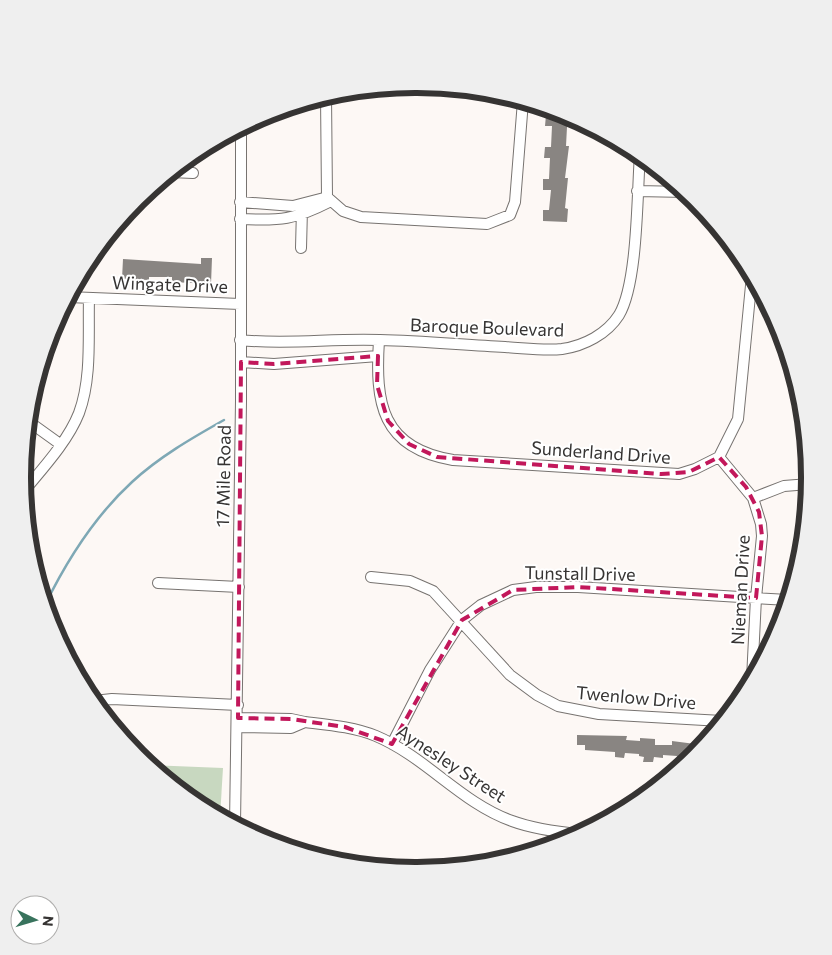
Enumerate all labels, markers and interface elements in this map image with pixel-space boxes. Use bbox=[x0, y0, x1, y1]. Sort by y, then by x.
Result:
street label: Wingate Drive bbox=[112, 271, 228, 297]
street label: Baroque Boulevard bbox=[410, 313, 564, 341]
street label: 17 Mile Road bbox=[211, 425, 235, 527]
street label: Sunderland Drive bbox=[531, 436, 671, 468]
street label: Nieman Drive bbox=[726, 534, 754, 645]
street label: Tunstall Drive bbox=[524, 561, 636, 585]
street label: Twenlow Drive bbox=[575, 681, 697, 713]
street label: Aynesley Street bbox=[392, 719, 511, 807]
north arrow bbox=[10, 895, 60, 945]
text: N bbox=[40, 915, 57, 927]

